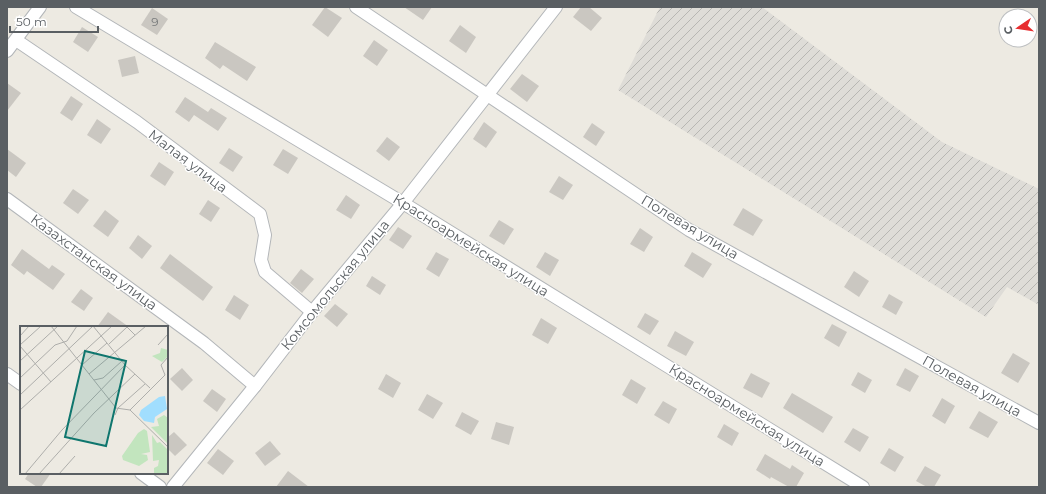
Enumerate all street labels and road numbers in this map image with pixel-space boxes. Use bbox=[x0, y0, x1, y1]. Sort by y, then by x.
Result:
street label: Малая улица bbox=[145, 125, 231, 197]
street label: Красноармейская улица bbox=[390, 190, 552, 300]
street label: Полевая улица bbox=[638, 191, 742, 263]
street label: Казахстанская улица bbox=[27, 210, 161, 314]
street label: Комсомольская улица bbox=[277, 216, 393, 354]
street label: Полевая улица bbox=[919, 351, 1025, 421]
street label: Красноармейская улица bbox=[666, 360, 828, 470]

